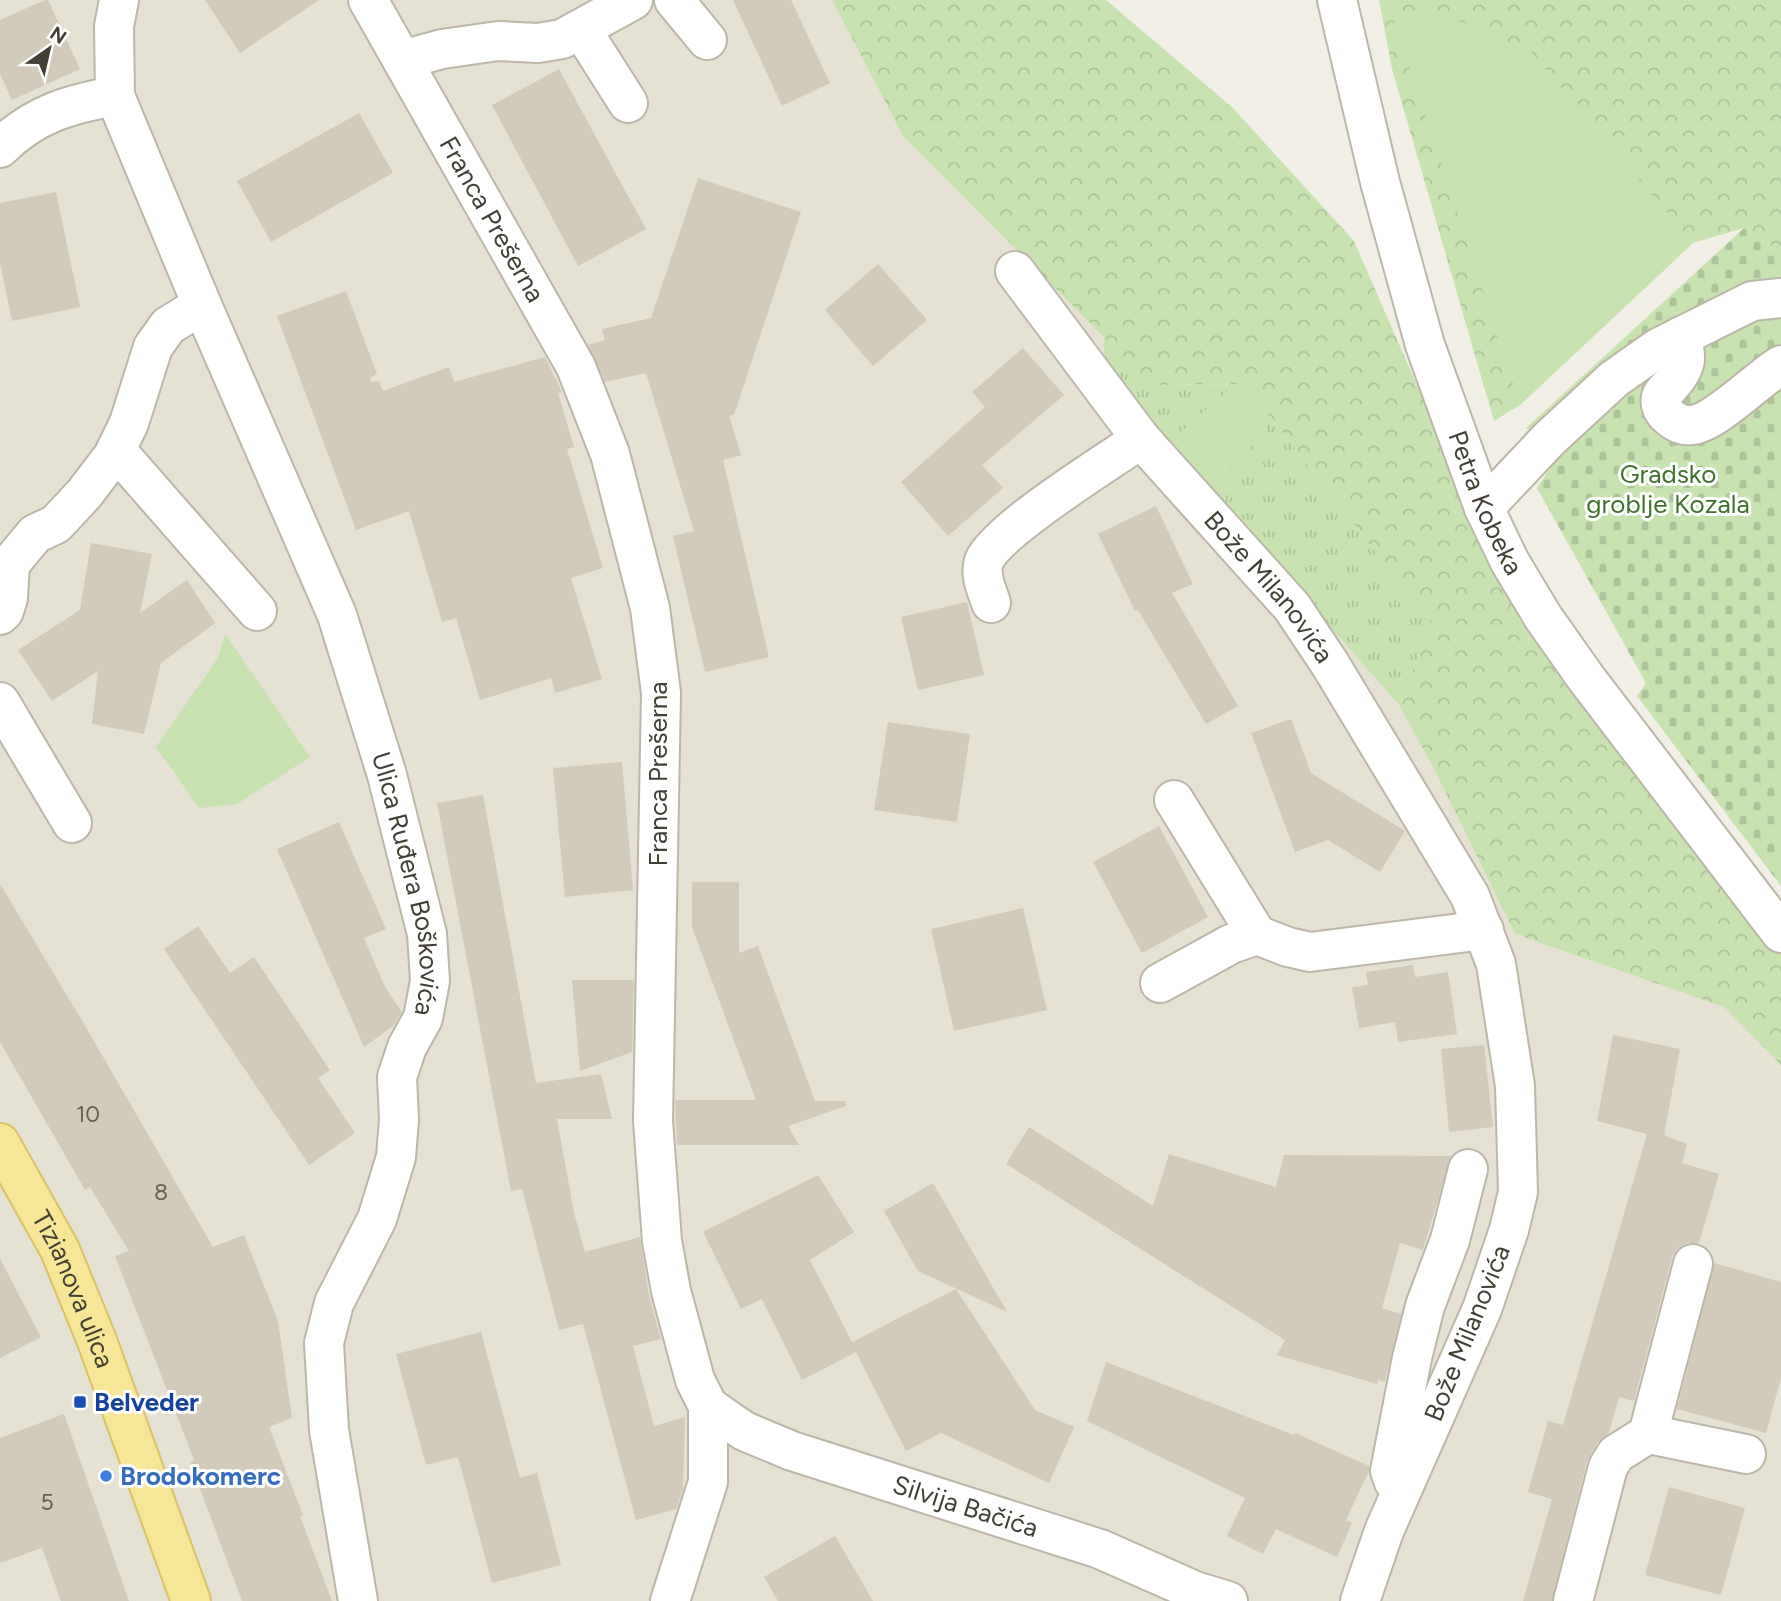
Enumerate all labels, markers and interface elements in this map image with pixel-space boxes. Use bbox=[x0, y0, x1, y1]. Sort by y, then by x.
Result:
north arrow bbox=[14, 14, 84, 84]
text: N bbox=[46, 22, 71, 49]
street label: Franca Prešerna bbox=[433, 131, 552, 308]
street label: Petra Kobeka bbox=[1441, 426, 1530, 581]
park label: Gradsko groblje Kozala bbox=[1586, 458, 1750, 520]
street label: Bože Milanovića bbox=[1197, 504, 1341, 669]
street label: Franca Prešerna bbox=[642, 681, 674, 867]
street label: Ulica Ruđera Boškovića bbox=[365, 748, 446, 1019]
house number: 10 bbox=[76, 1100, 100, 1128]
house number: 8 bbox=[154, 1178, 168, 1206]
street label: Tizianova ulica bbox=[25, 1205, 121, 1372]
street label: Bože Milanovića bbox=[1417, 1240, 1517, 1426]
place label: Belveder bbox=[94, 1386, 199, 1418]
marker: Belveder bbox=[72, 1394, 88, 1410]
place label: Brodokomerc bbox=[120, 1460, 281, 1492]
marker: Brodokomerc bbox=[98, 1468, 114, 1484]
street label: Silvija Bačića bbox=[889, 1468, 1042, 1544]
house number: 5 bbox=[40, 1488, 54, 1516]

